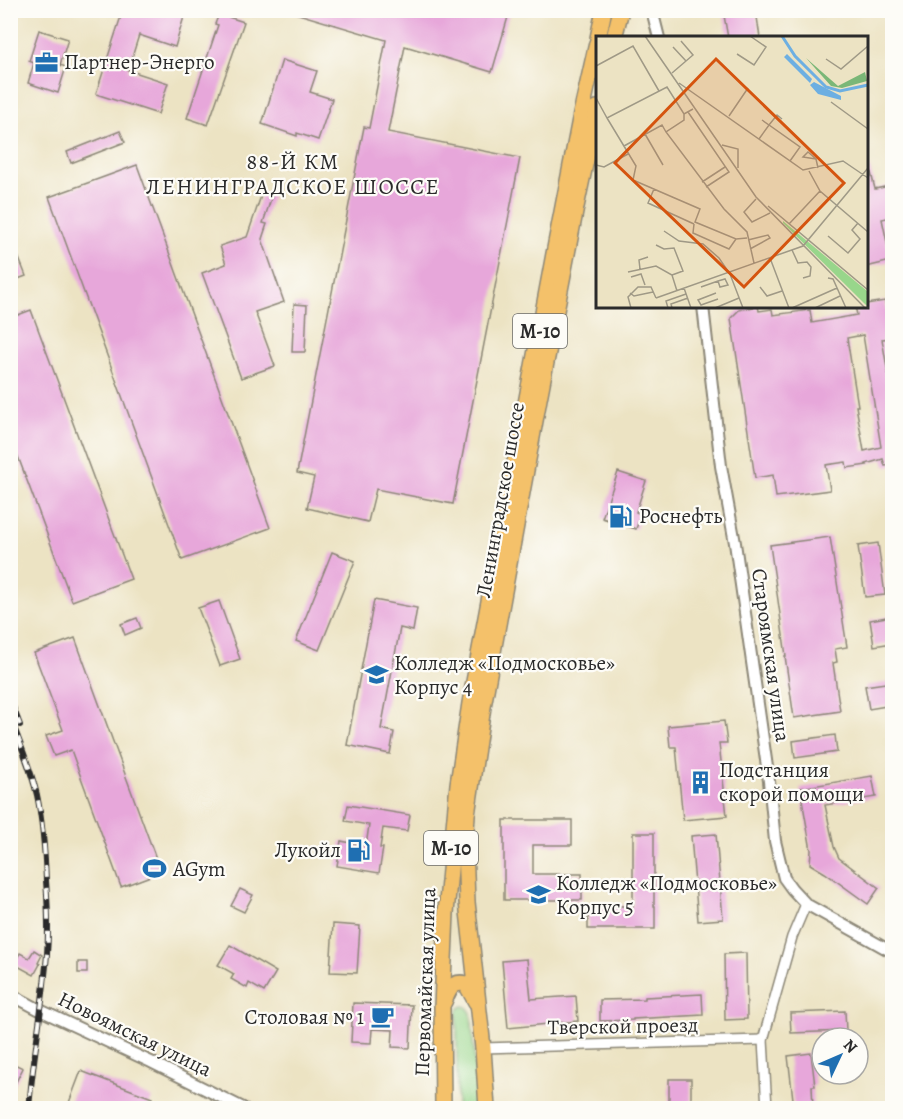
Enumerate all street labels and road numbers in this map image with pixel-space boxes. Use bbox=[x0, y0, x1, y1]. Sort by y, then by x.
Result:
road number: М-10 bbox=[513, 314, 567, 348]
street label: Ленинградское шоссе bbox=[469, 400, 531, 600]
street label: Староямская улица bbox=[745, 567, 797, 744]
road number: М-10 bbox=[424, 831, 478, 865]
street label: Первомайская улица bbox=[408, 887, 442, 1077]
street label: Новоямская улица bbox=[54, 985, 217, 1083]
street label: Тверской проезд bbox=[547, 1011, 699, 1041]

